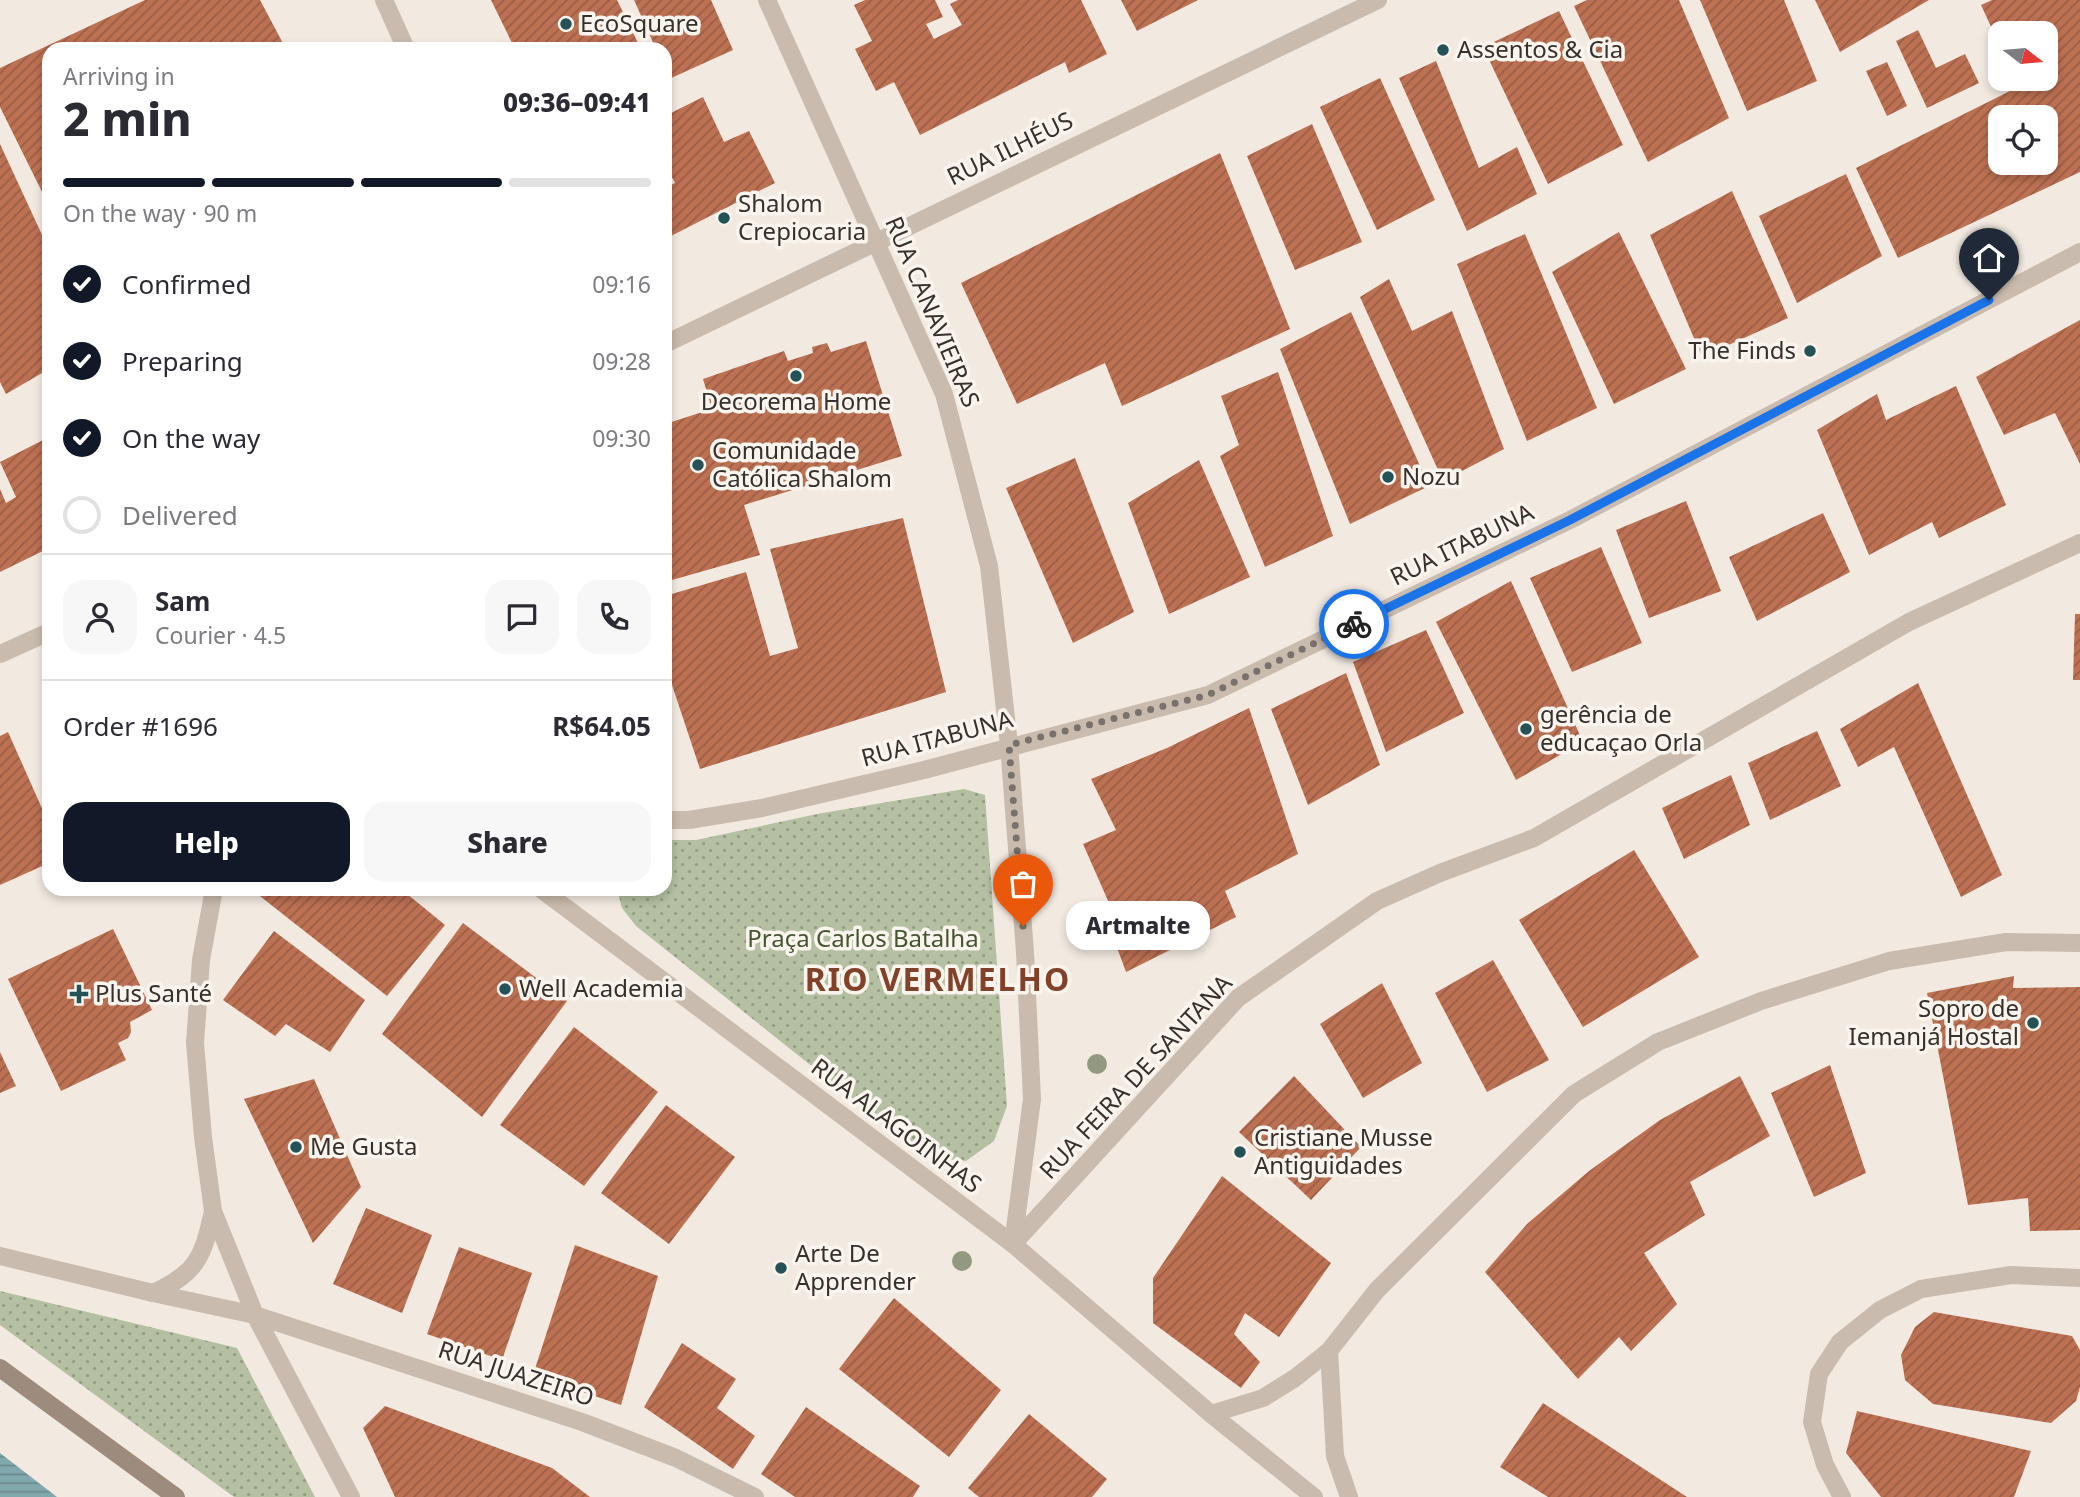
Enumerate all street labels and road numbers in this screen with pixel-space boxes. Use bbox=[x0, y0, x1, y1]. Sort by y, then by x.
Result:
street label: RUA ILHÉUS bbox=[941, 103, 1078, 192]
street label: RUA CANAVIEIRAS bbox=[878, 211, 988, 412]
street label: RUA ITABUNA bbox=[1384, 494, 1539, 593]
street label: RUA ITABUNA bbox=[857, 701, 1017, 774]
street label: RUA FEIRA DE SANTANA bbox=[1031, 966, 1239, 1185]
street label: RUA ALAGOINHAS bbox=[805, 1050, 989, 1200]
street label: RUA JUAZEIRO bbox=[434, 1332, 599, 1413]

